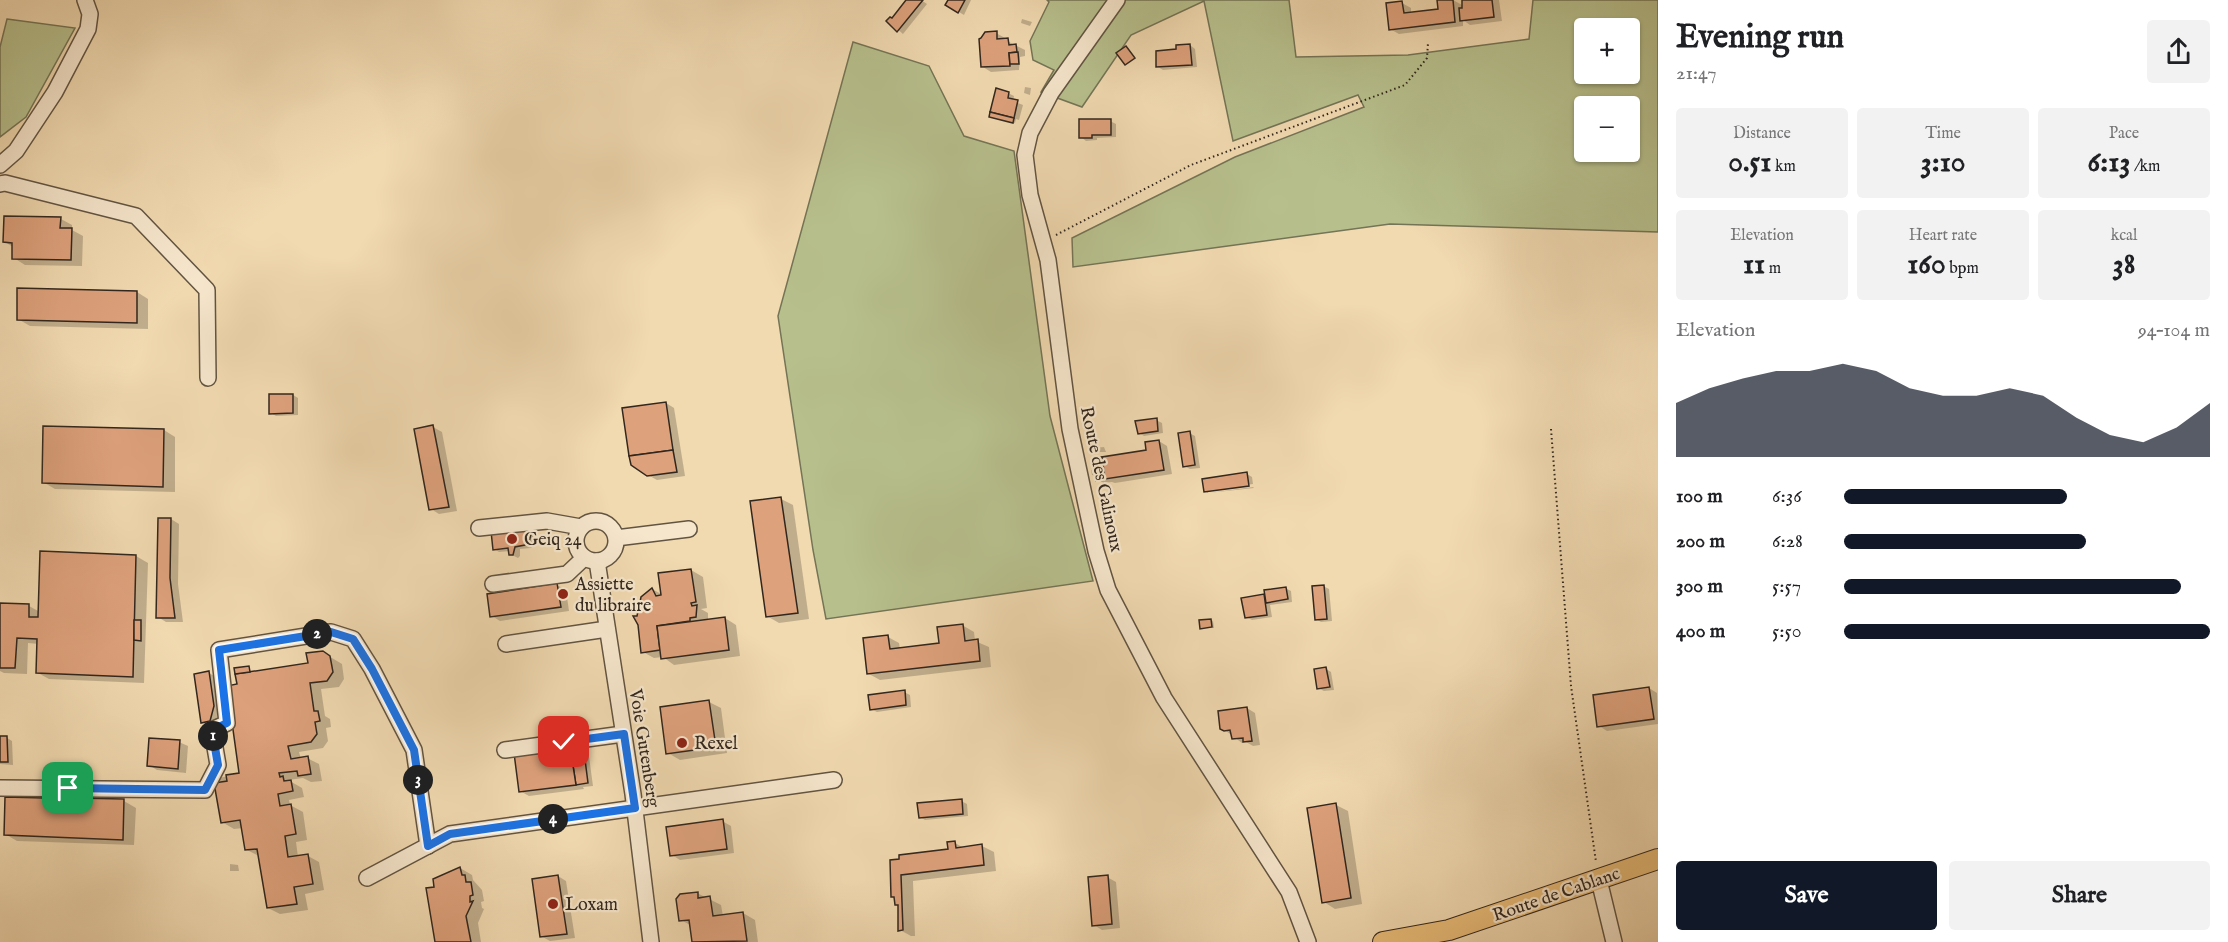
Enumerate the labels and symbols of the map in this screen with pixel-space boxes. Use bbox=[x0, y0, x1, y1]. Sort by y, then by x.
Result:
street label: Route des Galinoux bbox=[1074, 404, 1127, 554]
place label: Geiq 24 bbox=[524, 529, 582, 552]
marker: Geiq 24 bbox=[505, 532, 519, 546]
place label: Assiette du libraire bbox=[574, 574, 651, 618]
marker: Assiette du libraire bbox=[556, 587, 570, 601]
pin: 2 bbox=[302, 619, 332, 649]
street label: Voie Gutenberg bbox=[623, 687, 664, 809]
pin bbox=[538, 716, 589, 767]
pin: 1 bbox=[198, 721, 228, 751]
place label: Rexel bbox=[694, 733, 738, 756]
marker: Rexel bbox=[675, 736, 689, 750]
pin bbox=[42, 762, 93, 813]
pin: 3 bbox=[403, 765, 433, 795]
pin: 4 bbox=[538, 804, 568, 834]
street label: Route de Cablanc bbox=[1490, 863, 1623, 928]
place label: Loxam bbox=[565, 894, 618, 917]
marker: Loxam bbox=[546, 897, 560, 911]

